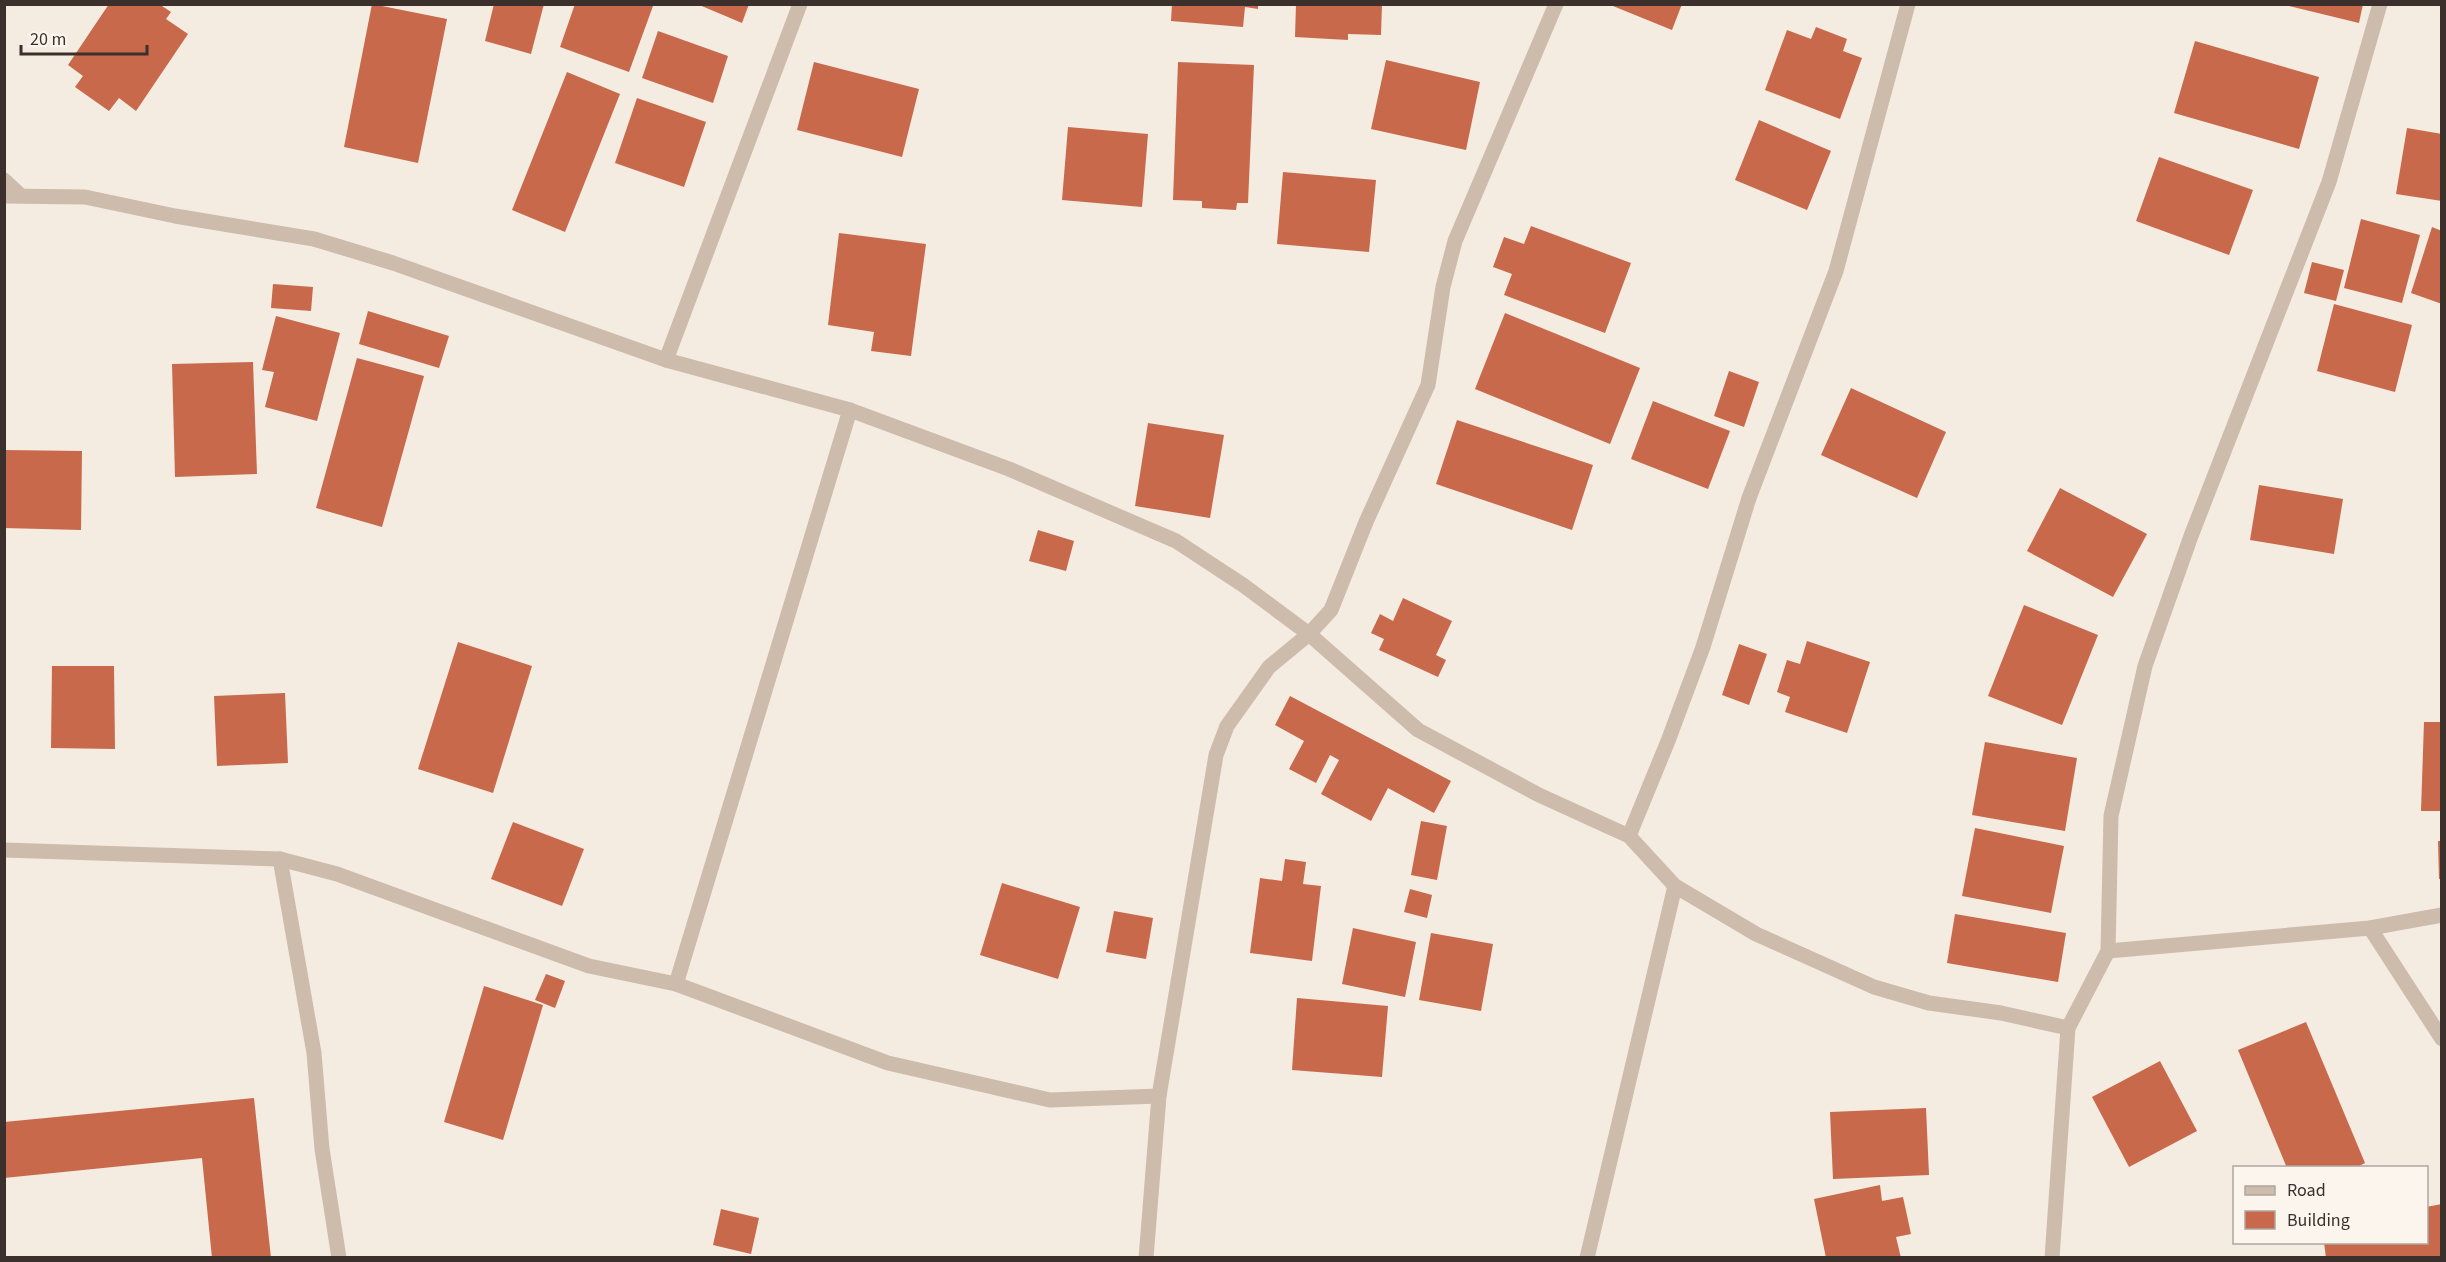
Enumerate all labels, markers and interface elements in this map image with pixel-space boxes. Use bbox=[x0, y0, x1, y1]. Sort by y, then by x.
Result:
scale bar bbox=[21, 18, 147, 56]
text: 20 m bbox=[30, 27, 66, 52]
legend bbox=[2233, 1166, 2428, 1244]
text: Road bbox=[2287, 1178, 2326, 1203]
text: Building bbox=[2287, 1208, 2350, 1233]

